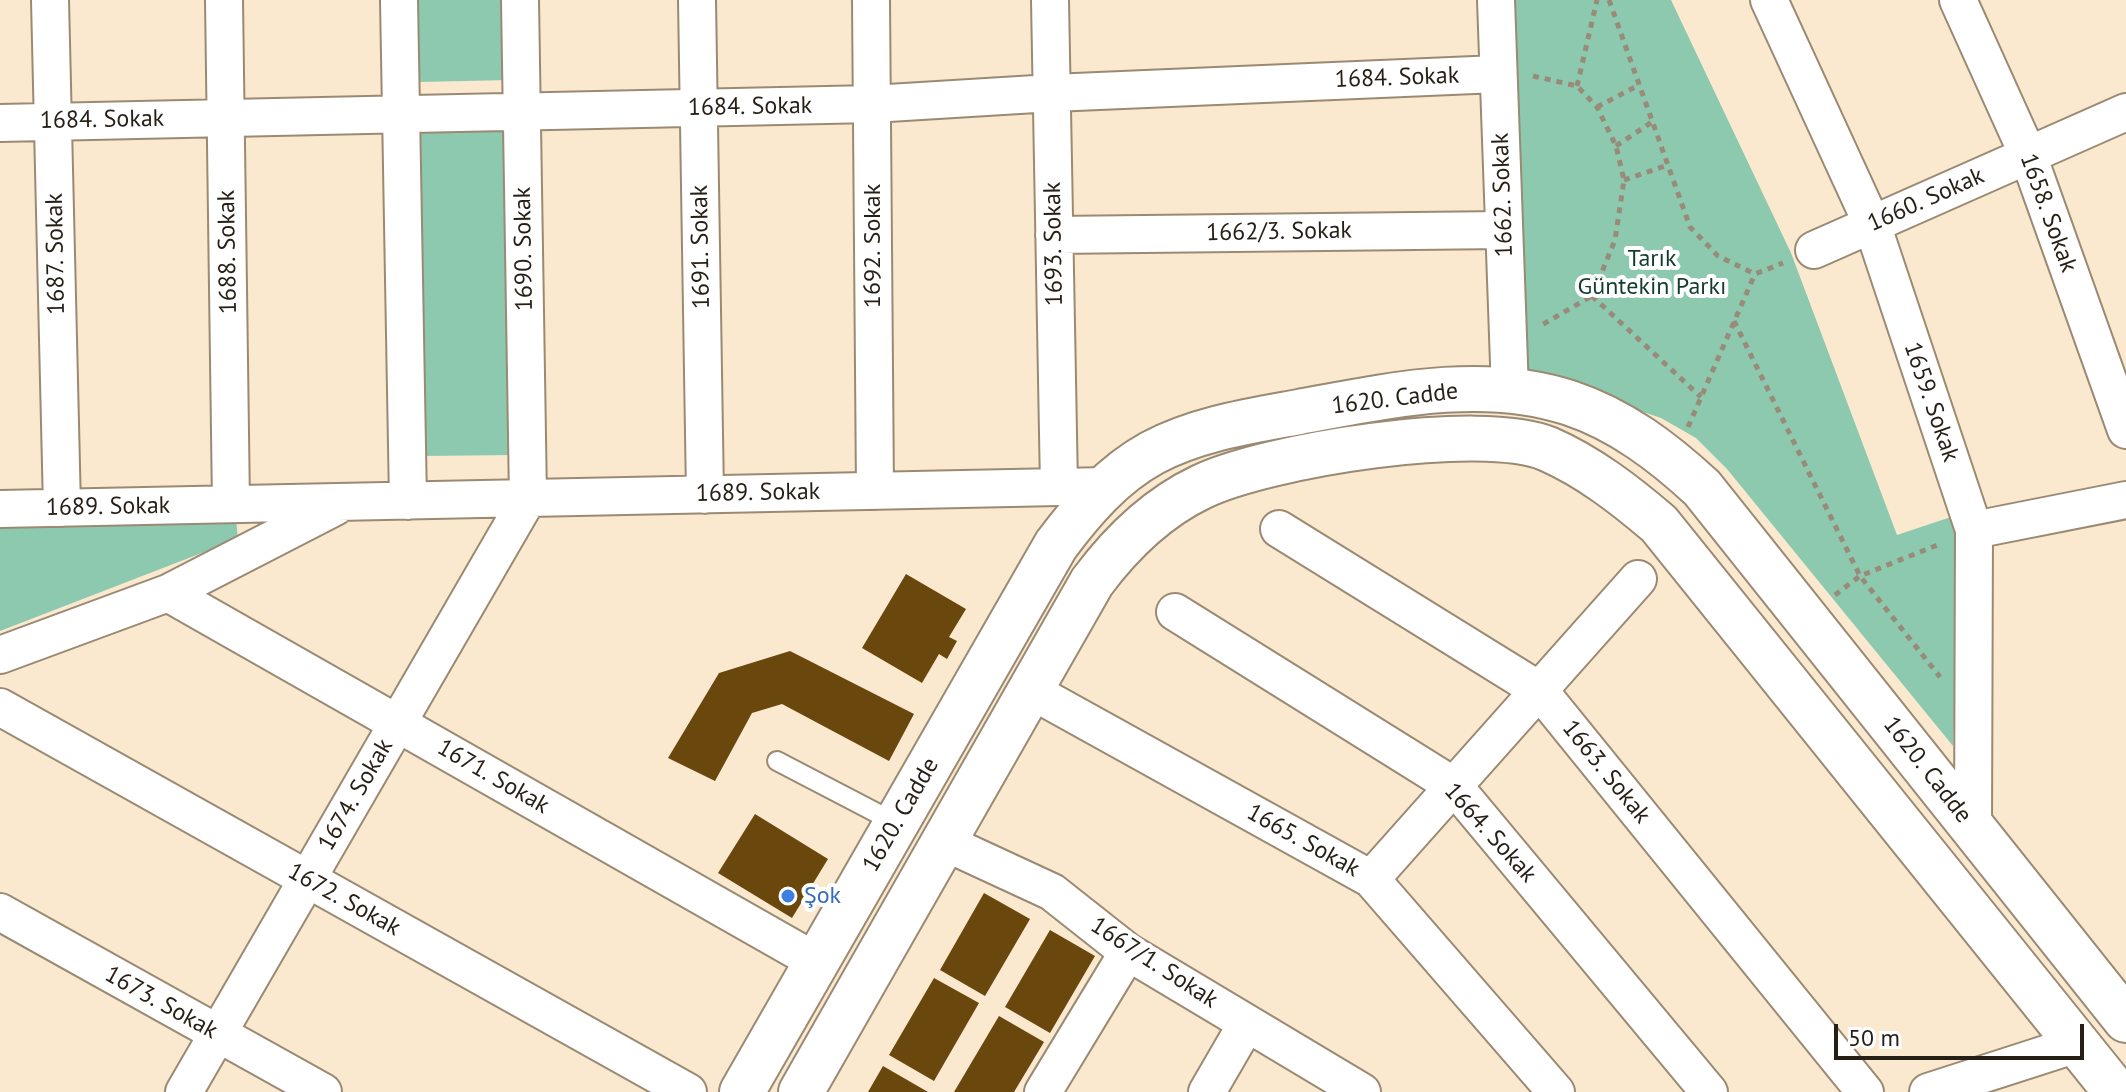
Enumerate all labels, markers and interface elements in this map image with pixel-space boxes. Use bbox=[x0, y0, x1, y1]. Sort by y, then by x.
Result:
street label: 1684. Sokak bbox=[1334, 61, 1460, 95]
street label: 1684. Sokak bbox=[688, 92, 812, 122]
street label: 1684. Sokak bbox=[40, 105, 164, 135]
street label: 1662. Sokak bbox=[1486, 132, 1520, 258]
street label: 1658. Sokak bbox=[2013, 150, 2083, 276]
street label: 1660. Sokak bbox=[1863, 162, 1989, 238]
street label: 1693. Sokak bbox=[1039, 182, 1069, 306]
street label: 1692. Sokak bbox=[859, 184, 887, 308]
street label: 1691. Sokak bbox=[686, 185, 716, 309]
street label: 1690. Sokak bbox=[509, 187, 539, 311]
street label: 1688. Sokak bbox=[213, 190, 243, 314]
street label: 1687. Sokak bbox=[41, 193, 71, 315]
street label: 1662/3. Sokak bbox=[1206, 216, 1352, 248]
park label: Tarık Güntekin Parkı bbox=[1578, 245, 1726, 301]
street label: 1659. Sokak bbox=[1897, 339, 1965, 465]
street label: 1620. Cadde bbox=[1330, 377, 1460, 421]
street label: 1689. Sokak bbox=[696, 478, 820, 508]
street label: 1689. Sokak bbox=[46, 492, 170, 522]
street label: 1620. Cadde bbox=[1877, 711, 1977, 829]
street label: 1663. Sokak bbox=[1556, 715, 1656, 829]
street label: 1671. Sokak bbox=[432, 733, 554, 821]
street label: 1674. Sokak bbox=[312, 734, 400, 856]
street label: 1620. Cadde bbox=[857, 753, 945, 877]
street label: 1664. Sokak bbox=[1438, 777, 1542, 889]
street label: 1665. Sokak bbox=[1242, 798, 1364, 884]
street label: 1672. Sokak bbox=[283, 857, 405, 943]
place label: Şok bbox=[804, 882, 841, 910]
marker: Şok bbox=[779, 887, 797, 905]
street label: 1667/1. Sokak bbox=[1085, 911, 1223, 1015]
street label: 1673. Sokak bbox=[100, 960, 222, 1046]
scale bar bbox=[1838, 1008, 2088, 1058]
text: 50 m bbox=[1848, 1022, 1900, 1053]

